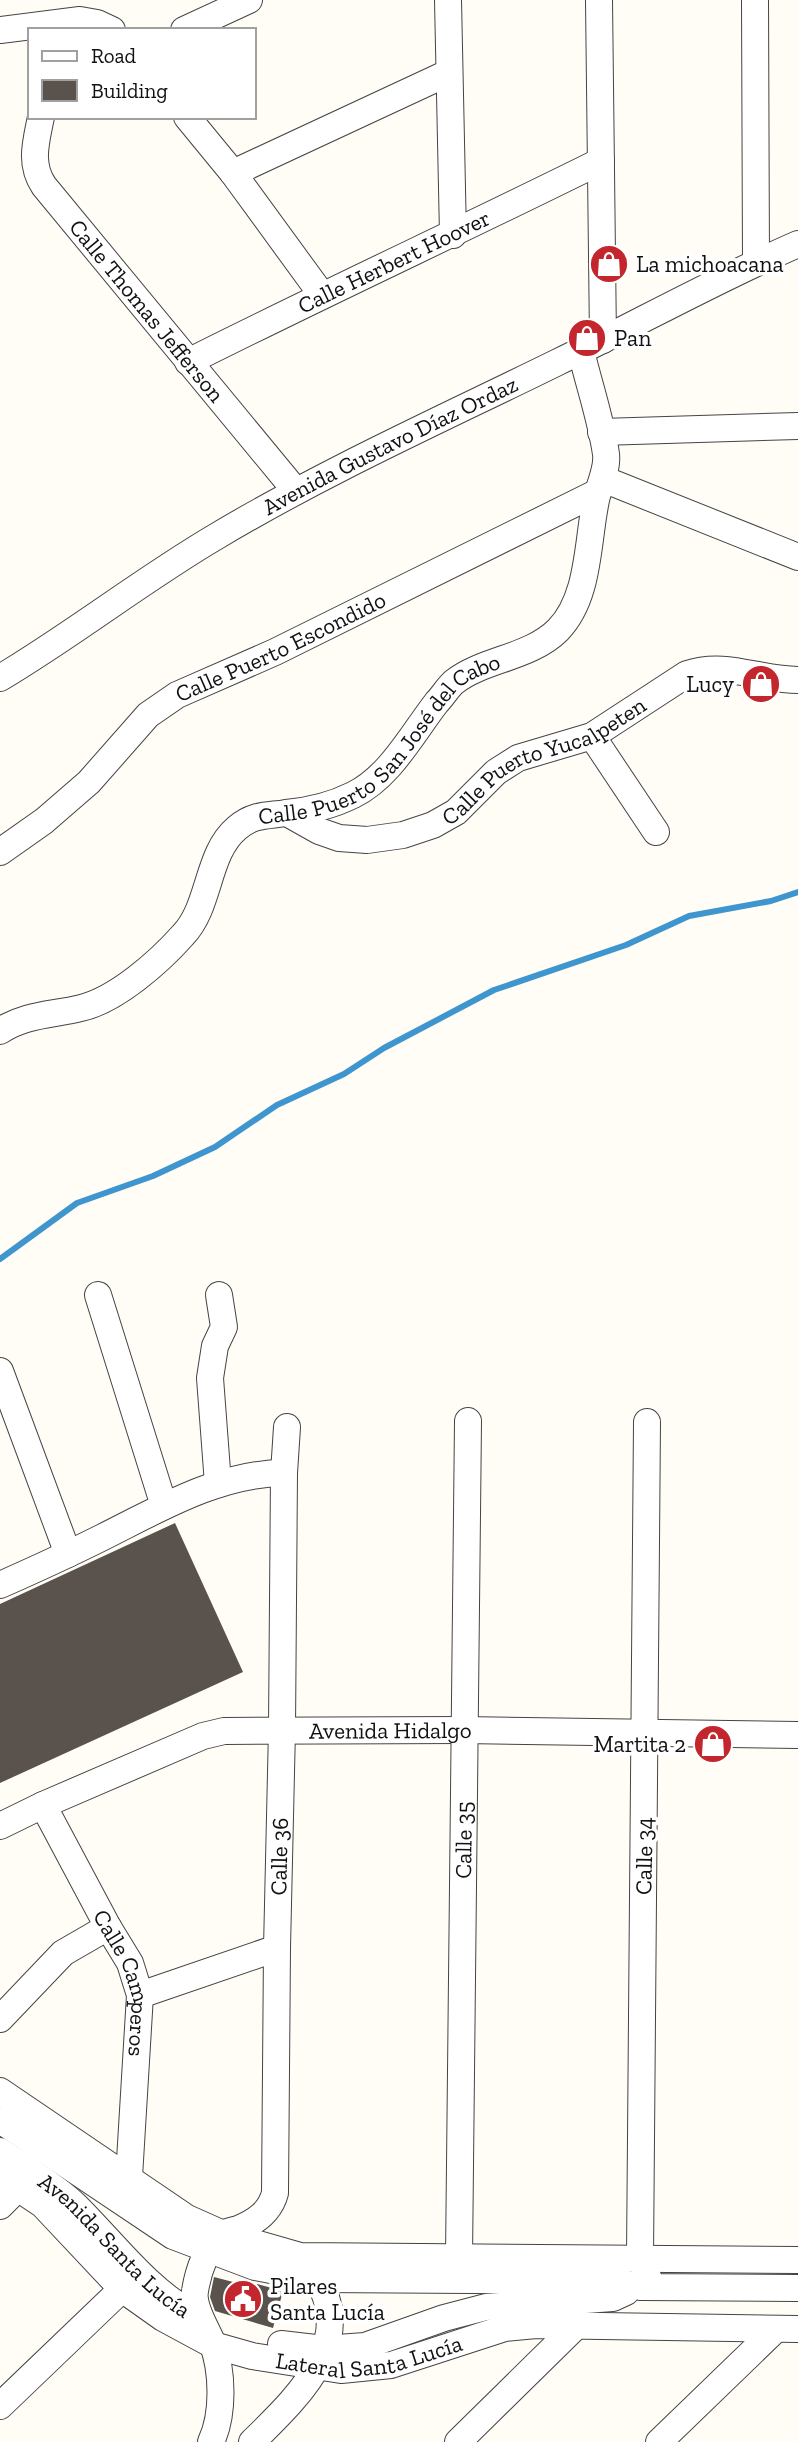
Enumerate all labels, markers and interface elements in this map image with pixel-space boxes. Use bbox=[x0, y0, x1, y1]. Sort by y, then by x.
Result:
legend bbox=[28, 28, 256, 119]
text: Road bbox=[91, 43, 137, 68]
text: Building bbox=[91, 78, 168, 103]
street label: Calle Herbert Hoover bbox=[293, 203, 495, 320]
street label: Calle Thomas Jefferson bbox=[63, 213, 231, 408]
shop icon: La michoacana bbox=[588, 243, 630, 285]
place label: La michoacana bbox=[636, 250, 784, 278]
shop icon: Pan bbox=[566, 317, 608, 359]
place label: Pan bbox=[614, 324, 651, 352]
street label: Avenida Gustavo Díaz Ordaz bbox=[258, 370, 523, 521]
street label: Calle Puerto Escondido bbox=[171, 585, 390, 708]
street label: Calle Puerto San José del Cabo bbox=[257, 647, 504, 830]
shop icon: Lucy bbox=[740, 663, 782, 705]
place label: Lucy bbox=[686, 670, 734, 698]
street label: Calle Puerto Yucalpeten bbox=[437, 691, 651, 831]
street label: Avenida Hidalgo bbox=[309, 1716, 472, 1745]
shop icon: Martita 2 bbox=[692, 1723, 734, 1765]
place label: Martita 2 bbox=[593, 1730, 686, 1758]
street label: Calle 35 bbox=[449, 1801, 478, 1879]
street label: Calle 36 bbox=[264, 1817, 294, 1896]
street label: Calle 34 bbox=[629, 1817, 659, 1895]
street label: Calle Camperos bbox=[87, 1905, 155, 2057]
street label: Avenida Santa Lucía bbox=[33, 2167, 196, 2324]
place label: Pilares Santa Lucía bbox=[270, 2272, 385, 2326]
public building icon: Pilares Santa Lucía bbox=[222, 2278, 264, 2320]
street label: Lateral Santa Lucía bbox=[274, 2329, 466, 2384]

